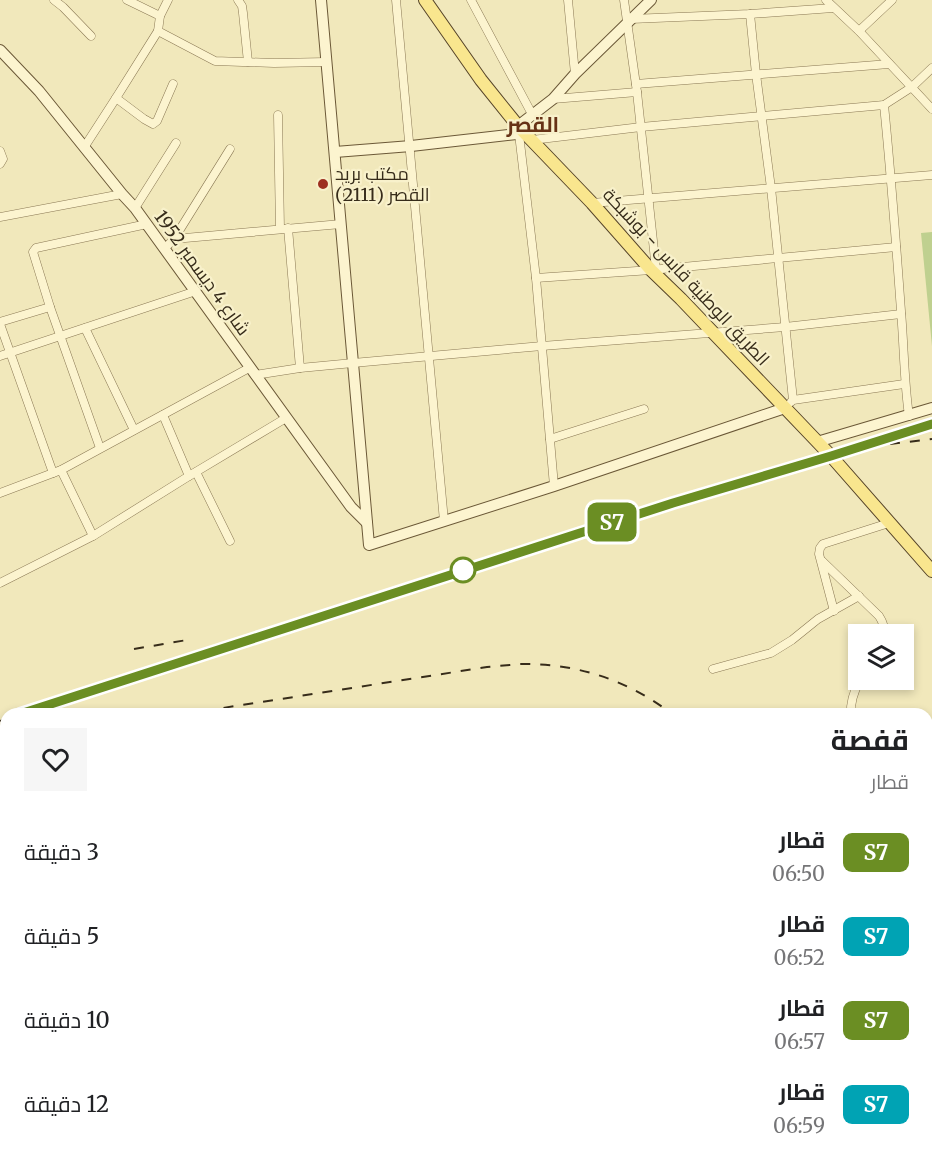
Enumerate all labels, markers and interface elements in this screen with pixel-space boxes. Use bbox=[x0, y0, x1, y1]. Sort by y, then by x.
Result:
district label: القصر bbox=[506, 111, 559, 138]
place label: مكتب بريد القصر (2111) bbox=[335, 162, 430, 206]
marker: مكتب بريد القصر (2111) bbox=[316, 177, 330, 191]
street label: الطريق الوطنية قابس - بوشبكة bbox=[597, 183, 775, 371]
street label: شارع 4 ديسمبر 1952 bbox=[149, 206, 255, 340]
line badge: S7 bbox=[585, 502, 639, 542]
text: S7 bbox=[600, 509, 624, 536]
unlabelled marker bbox=[450, 557, 476, 583]
map controls bbox=[848, 624, 914, 690]
button: layers bbox=[848, 624, 914, 690]
text: قفصة bbox=[831, 722, 909, 758]
button: heart bbox=[24, 728, 87, 791]
text: قطار bbox=[871, 769, 909, 794]
text: قطار bbox=[779, 826, 825, 854]
text: 3 دقيقة bbox=[24, 838, 99, 866]
text: S7 bbox=[864, 839, 888, 866]
text: 06:50 bbox=[772, 861, 825, 886]
text: قطار bbox=[779, 910, 825, 938]
text: 5 دقيقة bbox=[24, 922, 99, 950]
text: S7 bbox=[864, 923, 888, 950]
text: 06:52 bbox=[774, 945, 825, 970]
text: قطار bbox=[779, 994, 825, 1022]
text: 10 دقيقة bbox=[24, 1006, 110, 1034]
text: S7 bbox=[864, 1007, 888, 1034]
text: 06:57 bbox=[774, 1029, 825, 1054]
text: قطار bbox=[779, 1078, 825, 1106]
text: 12 دقيقة bbox=[24, 1090, 109, 1118]
text: S7 bbox=[864, 1091, 888, 1118]
text: 06:59 bbox=[773, 1113, 825, 1138]

